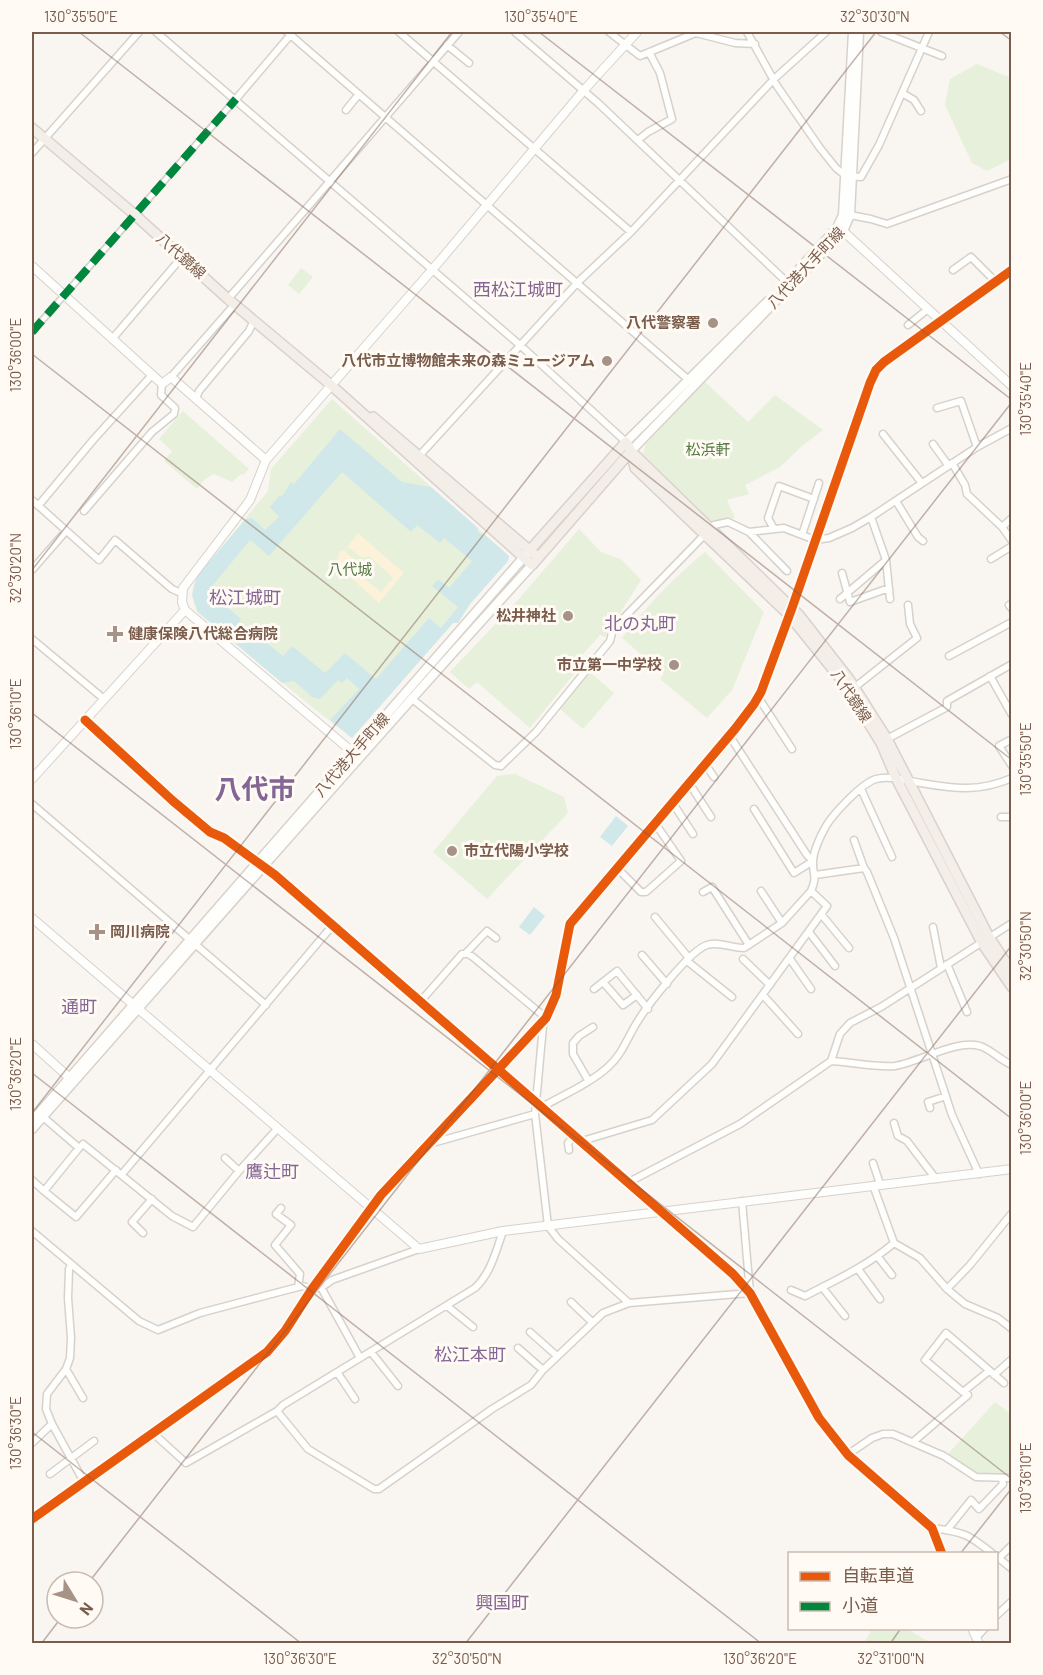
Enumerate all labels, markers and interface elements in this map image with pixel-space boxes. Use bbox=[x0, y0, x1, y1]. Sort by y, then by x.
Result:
text: 130°35'50"E bbox=[44, 7, 118, 25]
text: 130°35'40"E bbox=[504, 7, 578, 25]
text: 32°30'30"N bbox=[840, 7, 910, 25]
street label: 八代港大手町線 bbox=[763, 223, 848, 312]
street label: 八代鏡線 bbox=[153, 228, 210, 282]
district label: 西松江城町 bbox=[473, 278, 563, 300]
place label: 八代警察署 bbox=[626, 313, 701, 331]
marker: 八代警察署 bbox=[706, 316, 720, 330]
text: 130°36'00"E bbox=[6, 318, 24, 392]
place label: 八代市立博物館未来の森ミュージアム bbox=[341, 351, 595, 369]
marker: 八代市立博物館未来の森ミュージアム bbox=[600, 354, 614, 368]
text: 130°35'40"E bbox=[1016, 362, 1034, 436]
park label: 松浜軒 bbox=[685, 440, 731, 458]
text: 32°30'20"N bbox=[6, 533, 24, 603]
park label: 八代城 bbox=[327, 560, 373, 578]
district label: 松江城町 bbox=[209, 586, 281, 608]
place label: 松井神社 bbox=[496, 606, 556, 624]
marker: 松井神社 bbox=[561, 609, 575, 623]
district label: 北の丸町 bbox=[604, 612, 676, 634]
place label: 健康保険八代総合病院 bbox=[128, 624, 278, 642]
marker: 健康保険八代総合病院 bbox=[106, 625, 124, 643]
place label: 市立第一中学校 bbox=[557, 655, 662, 673]
marker: 市立第一中学校 bbox=[667, 658, 681, 672]
street label: 八代鏡線 bbox=[828, 665, 876, 726]
text: 130°36'10"E bbox=[6, 678, 24, 750]
street label: 八代港大手町線 bbox=[310, 709, 392, 800]
text: 130°35'50"E bbox=[1016, 722, 1034, 796]
district label: 八代市 bbox=[215, 772, 296, 804]
place label: 市立代陽小学校 bbox=[464, 841, 569, 859]
marker: 市立代陽小学校 bbox=[445, 844, 459, 858]
text: 32°30'50"N bbox=[1016, 911, 1034, 981]
place label: 岡川病院 bbox=[110, 922, 170, 940]
marker: 岡川病院 bbox=[88, 923, 106, 941]
district label: 通町 bbox=[61, 995, 97, 1017]
text: 130°36'20"E bbox=[6, 1037, 24, 1111]
text: 130°36'00"E bbox=[1016, 1081, 1034, 1155]
district label: 鷹辻町 bbox=[245, 1160, 299, 1182]
district label: 松江本町 bbox=[434, 1343, 506, 1365]
text: 130°36'30"E bbox=[6, 1396, 24, 1470]
text: 130°36'10"E bbox=[1016, 1442, 1034, 1514]
legend bbox=[788, 1552, 998, 1630]
text: 自転車道 bbox=[842, 1564, 914, 1586]
north arrow bbox=[45, 1570, 105, 1630]
district label: 興国町 bbox=[475, 1591, 529, 1613]
text: 小道 bbox=[842, 1594, 878, 1616]
text: N bbox=[76, 1600, 98, 1620]
text: 130°36'30"E bbox=[263, 1649, 337, 1667]
text: 32°30'50"N bbox=[432, 1649, 502, 1667]
text: 130°36'20"E bbox=[723, 1649, 797, 1667]
text: 32°31'00"N bbox=[857, 1649, 925, 1667]

